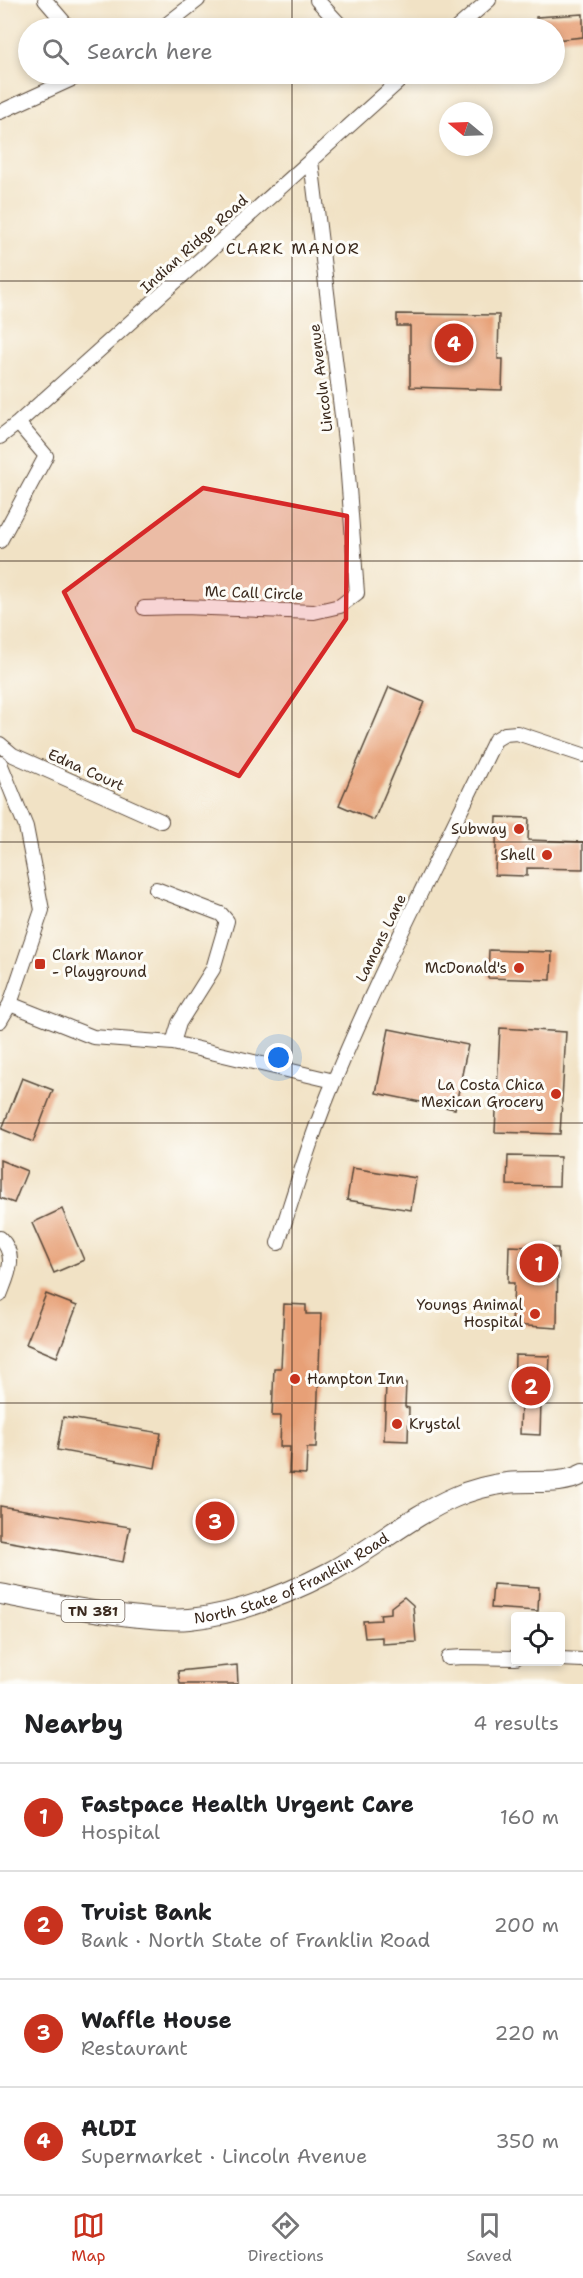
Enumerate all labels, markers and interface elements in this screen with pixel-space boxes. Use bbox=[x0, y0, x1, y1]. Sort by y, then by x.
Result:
search box bbox=[18, 18, 565, 84]
icon: search bbox=[39, 35, 72, 68]
text: Search here bbox=[87, 37, 213, 66]
north arrow bbox=[439, 102, 493, 156]
street label: Indian Ridge Road bbox=[136, 190, 252, 298]
district label: CLARK MANOR bbox=[226, 238, 360, 259]
pin: 4 bbox=[434, 320, 474, 366]
street label: Lincoln Avenue bbox=[304, 323, 338, 433]
street label: Mc Call Circle bbox=[204, 581, 304, 605]
street label: Edna Court bbox=[45, 744, 127, 796]
place label: Subway bbox=[451, 819, 507, 839]
marker: Subway bbox=[512, 822, 526, 836]
place label: Shell bbox=[500, 845, 535, 865]
marker: Shell bbox=[540, 848, 554, 862]
street label: Lamons Lane bbox=[351, 891, 411, 985]
place label: Clark Manor - Playground bbox=[52, 945, 147, 982]
marker: Clark Manor - Playground bbox=[33, 957, 47, 971]
place label: McDonald's bbox=[425, 958, 507, 978]
marker: McDonald's bbox=[512, 961, 526, 975]
your location bbox=[264, 1043, 293, 1072]
place label: La Costa Chica Mexican Grocery bbox=[421, 1075, 545, 1112]
marker: La Costa Chica Mexican Grocery bbox=[549, 1087, 563, 1101]
pin: 1 bbox=[520, 1240, 558, 1286]
place label: Youngs Animal Hospital bbox=[416, 1295, 523, 1332]
marker: Youngs Animal Hospital bbox=[528, 1307, 542, 1321]
pin: 2 bbox=[512, 1364, 550, 1408]
place label: Hampton Inn bbox=[307, 1369, 404, 1389]
marker: Hampton Inn bbox=[288, 1372, 302, 1386]
place label: Krystal bbox=[409, 1414, 461, 1434]
marker: Krystal bbox=[390, 1417, 404, 1431]
pin: 3 bbox=[196, 1498, 234, 1544]
street label: North State of Franklin Road bbox=[193, 1528, 393, 1628]
road number: TN 381 bbox=[62, 1600, 124, 1622]
map controls bbox=[511, 1612, 565, 1666]
button: locate bbox=[511, 1612, 565, 1666]
text: Nearby bbox=[24, 1706, 123, 1741]
text: 4 results bbox=[473, 1710, 559, 1736]
text: Fastpace Health Urgent Care bbox=[81, 1790, 414, 1819]
text: 1 bbox=[39, 1804, 48, 1830]
text: 160 m bbox=[500, 1804, 559, 1830]
text: Hospital bbox=[81, 1819, 160, 1845]
text: Truist Bank bbox=[81, 1898, 212, 1927]
text: 2 bbox=[37, 1912, 51, 1938]
text: 200 m bbox=[494, 1912, 559, 1938]
text: Bank · North State of Franklin Road bbox=[81, 1927, 430, 1953]
text: Waffle House bbox=[81, 2006, 232, 2035]
text: 3 bbox=[37, 2020, 51, 2046]
text: 220 m bbox=[495, 2020, 559, 2046]
text: Restaurant bbox=[81, 2035, 188, 2061]
text: ALDI bbox=[81, 2114, 137, 2143]
text: 4 bbox=[37, 2128, 51, 2154]
text: 350 m bbox=[495, 2128, 559, 2154]
text: Supermarket · Lincoln Avenue bbox=[81, 2143, 367, 2169]
tab: Map bbox=[71, 2209, 105, 2266]
tab: Directions bbox=[248, 2209, 324, 2266]
tab: Saved bbox=[466, 2209, 512, 2266]

